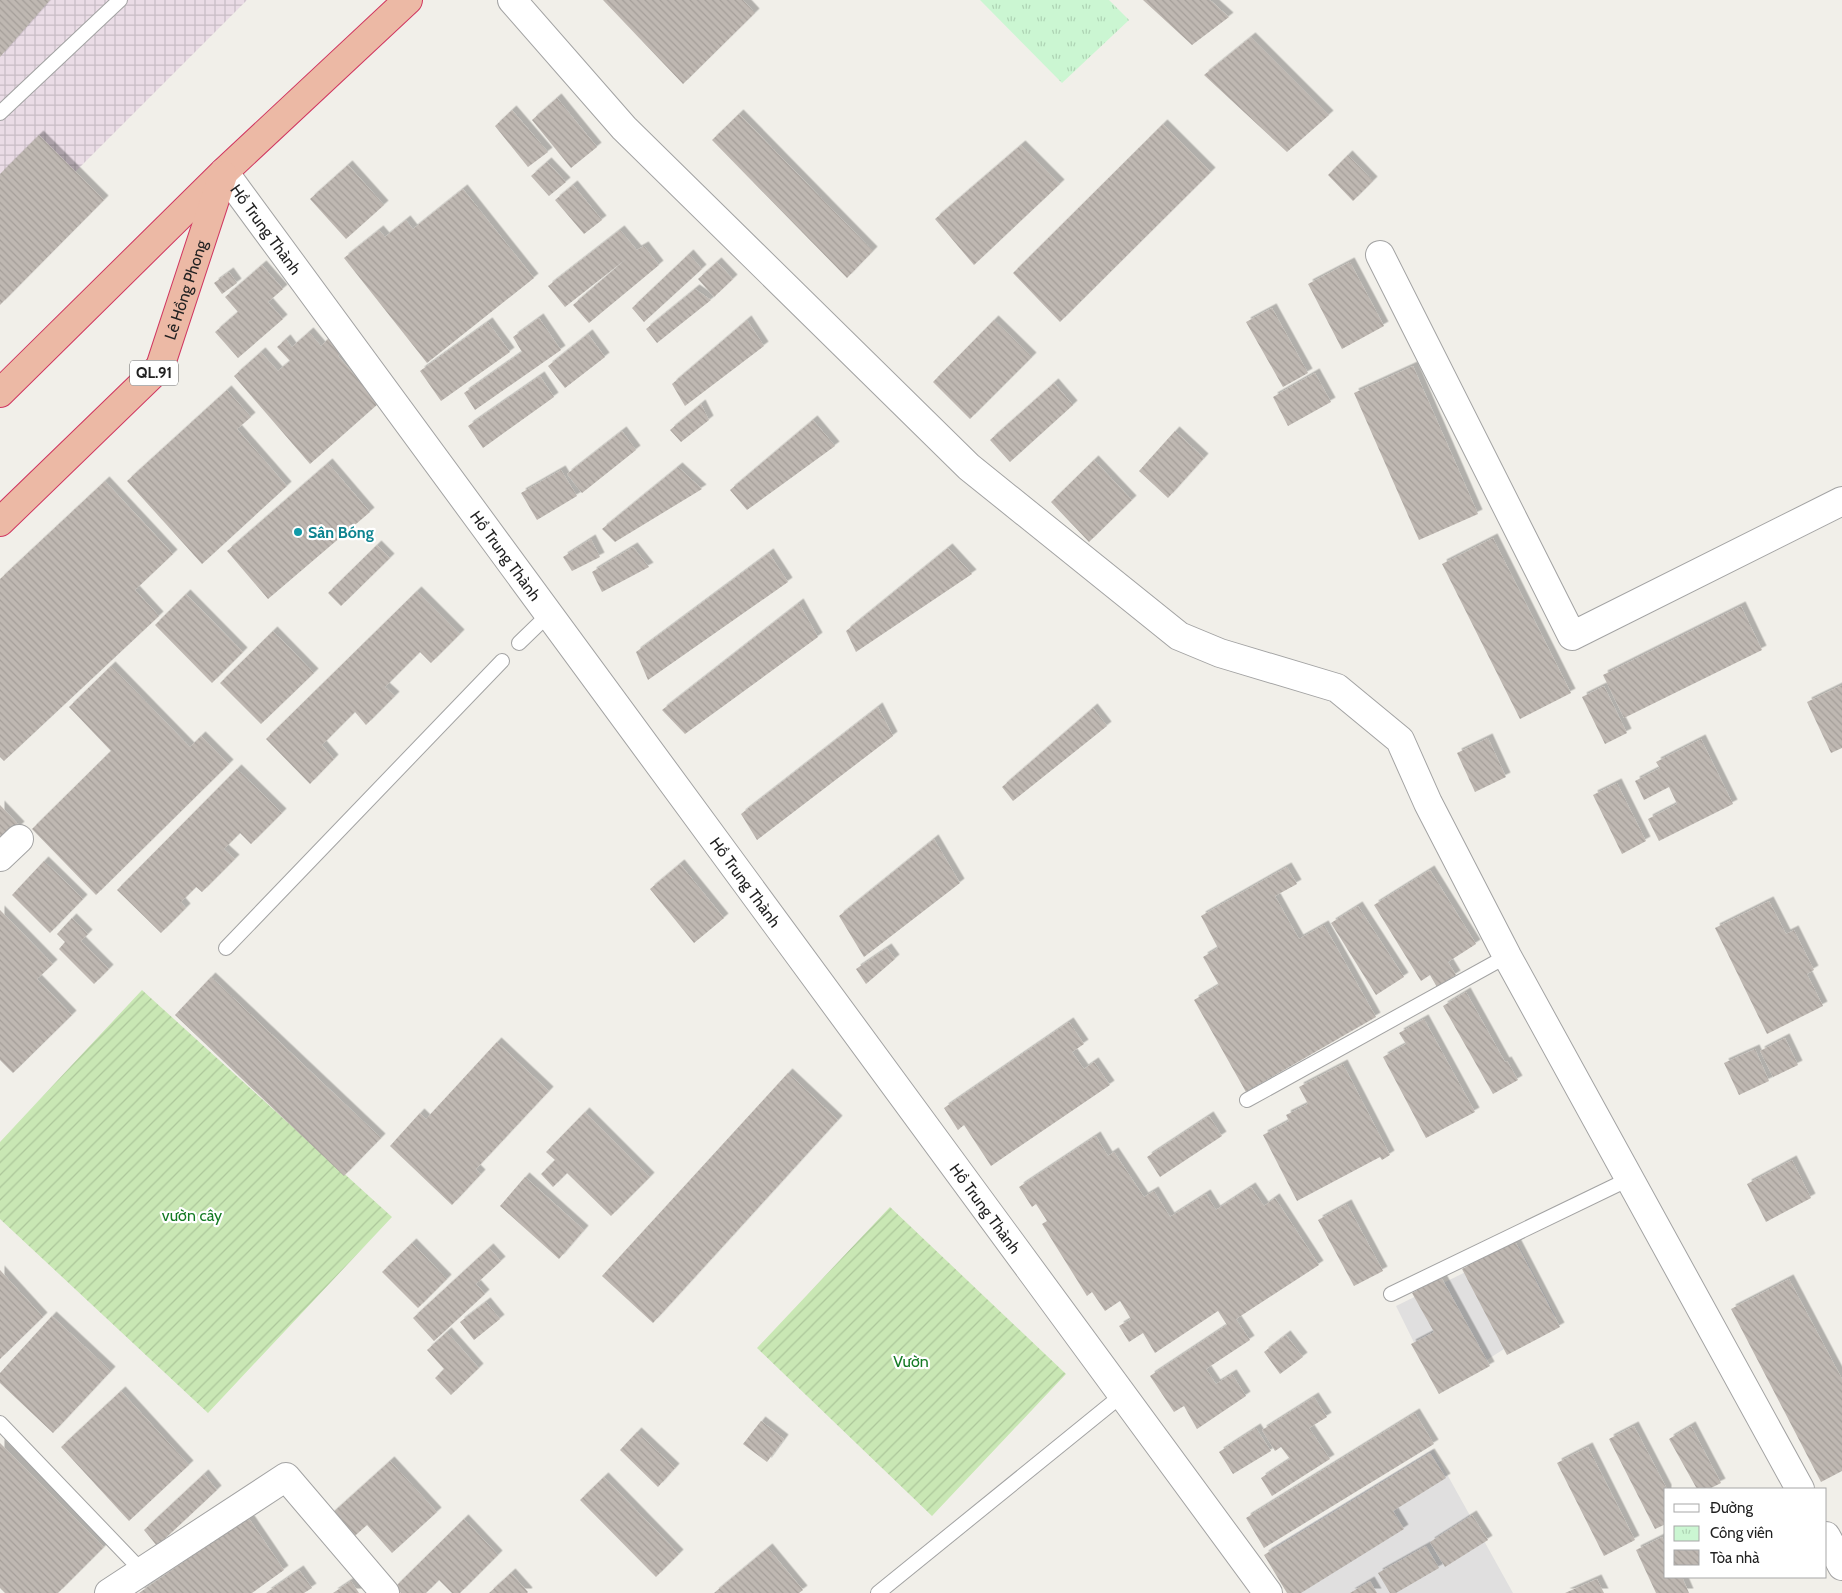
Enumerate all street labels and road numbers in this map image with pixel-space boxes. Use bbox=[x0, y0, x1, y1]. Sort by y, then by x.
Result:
street label: Hồ Trung Thành bbox=[226, 181, 305, 278]
street label: Lê Hồng Phong bbox=[161, 237, 211, 342]
road number: QL.91 bbox=[130, 360, 178, 386]
street label: Hồ Trung Thành bbox=[466, 507, 545, 605]
street label: Hồ Trung Thành bbox=[706, 834, 785, 931]
street label: Hồ Trung Thành bbox=[946, 1160, 1024, 1257]

